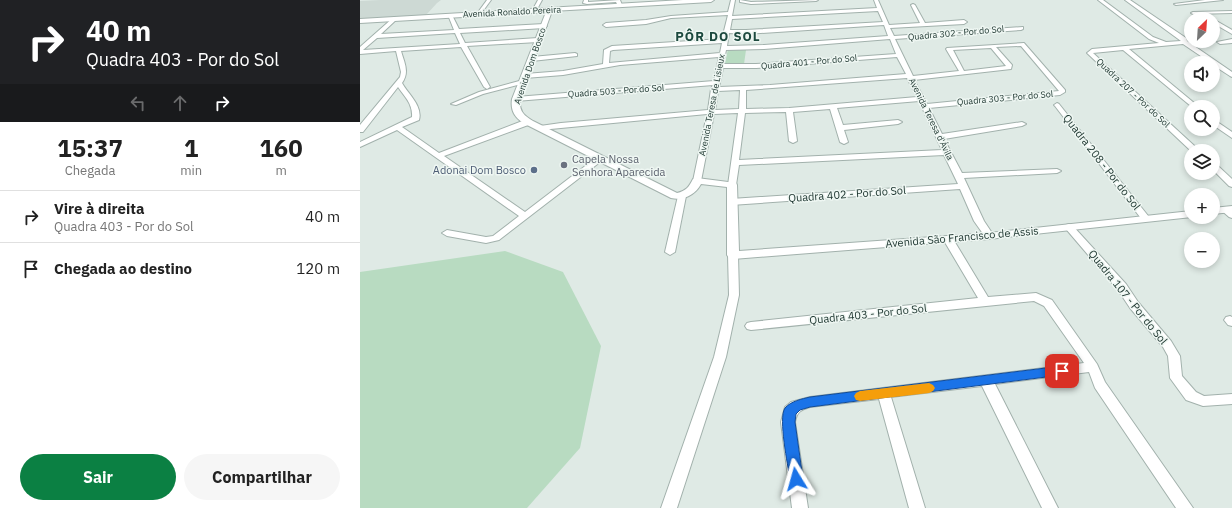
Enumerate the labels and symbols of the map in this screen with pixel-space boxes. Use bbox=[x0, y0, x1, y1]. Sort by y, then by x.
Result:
street label: Avenida Ronaldo Pereira bbox=[462, 3, 562, 20]
north arrow bbox=[1184, 12, 1220, 48]
street label: Quadra 302 - Por do Sol bbox=[907, 23, 1005, 42]
street label: Avenida Dom Bosco bbox=[511, 26, 548, 106]
district label: PÔR DO SOL bbox=[675, 28, 761, 45]
street label: Quadra 401 - Por do Sol bbox=[760, 52, 858, 71]
street label: Avenida Teresa de Lisieux bbox=[696, 53, 727, 157]
street label: Quadra 207 - Por do Sol bbox=[1094, 56, 1173, 130]
street label: Avenida Teresa d'Ávila bbox=[907, 76, 957, 162]
street label: Quadra 503 - Por do Sol bbox=[567, 82, 665, 99]
street label: Quadra 303 - Por do Sol bbox=[956, 88, 1054, 107]
street label: Quadra 208 - Por do Sol bbox=[1060, 111, 1144, 213]
place label: Capela Nossa Senhora Aparecida bbox=[572, 152, 666, 179]
marker: Capela Nossa Senhora Aparecida bbox=[559, 160, 569, 170]
place label: Adonai Dom Bosco bbox=[433, 163, 526, 177]
marker: Adonai Dom Bosco bbox=[529, 165, 539, 175]
street label: Quadra 402 - Por do Sol bbox=[788, 183, 906, 205]
street label: Avenida São Francisco de Assis bbox=[885, 223, 1039, 251]
street label: Quadra 107 - Por do Sol bbox=[1085, 247, 1171, 347]
street label: Quadra 403 - Por do Sol bbox=[809, 301, 927, 327]
pin bbox=[1045, 354, 1079, 388]
position arrow bbox=[775, 458, 817, 500]

